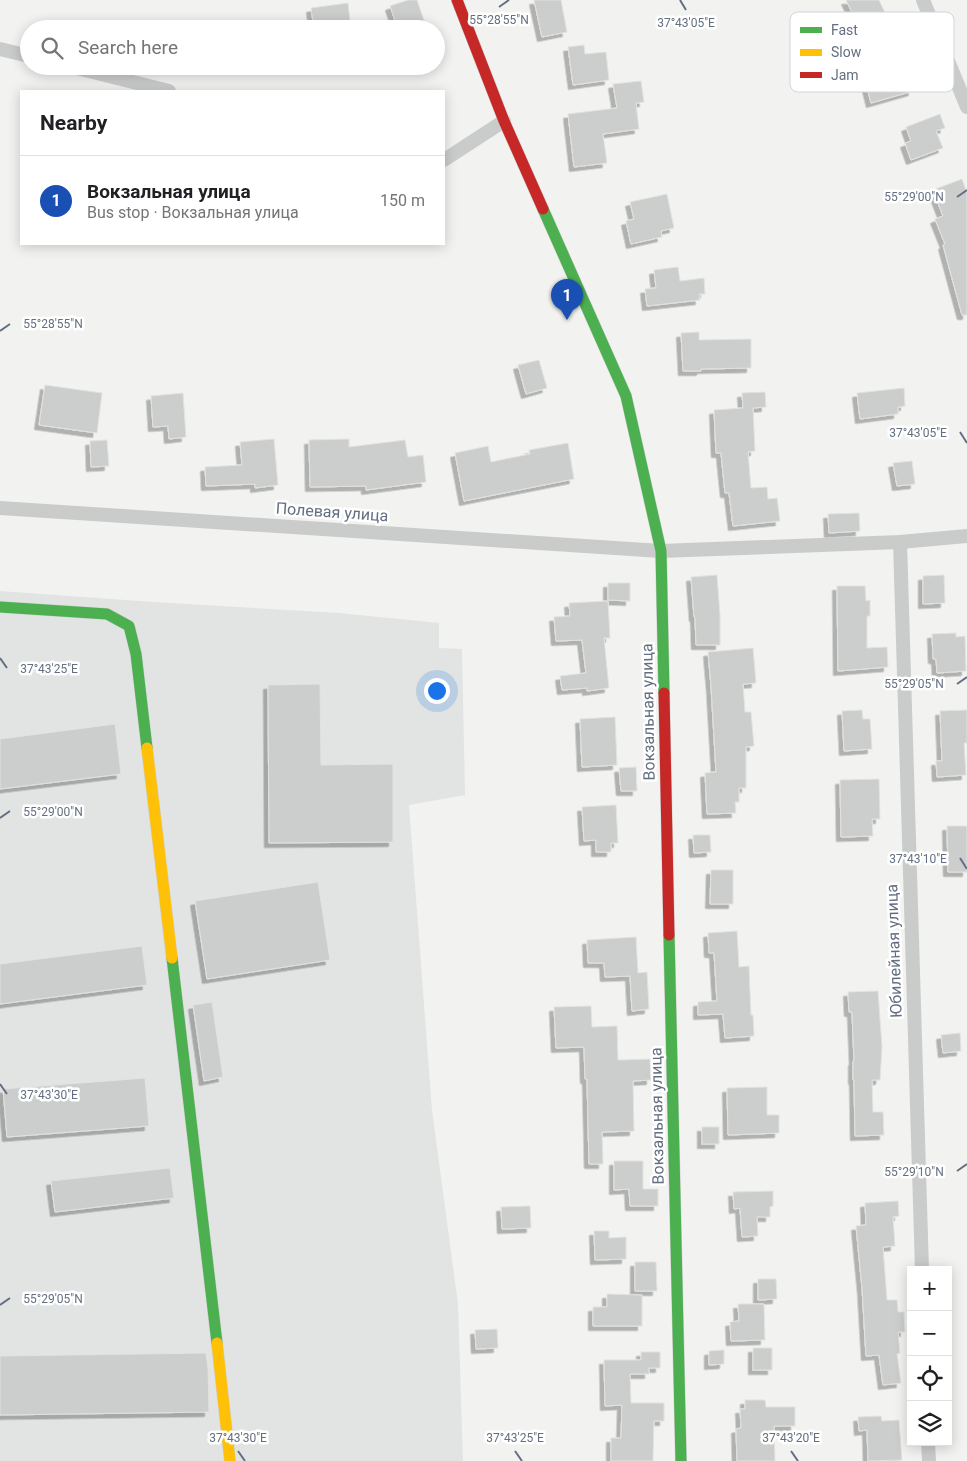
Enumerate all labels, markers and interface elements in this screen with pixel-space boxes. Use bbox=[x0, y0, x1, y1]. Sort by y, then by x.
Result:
legend bbox=[790, 12, 954, 92]
text: 55°28'55"N bbox=[469, 13, 529, 27]
text: 37°43'05"E bbox=[657, 16, 715, 30]
search box bbox=[20, 20, 445, 75]
text: Fast bbox=[831, 22, 858, 38]
icon: search bbox=[38, 34, 66, 62]
text: Search here bbox=[78, 36, 178, 59]
text: Slow bbox=[831, 44, 862, 60]
text: Jam bbox=[831, 67, 859, 83]
text: Nearby bbox=[40, 111, 107, 135]
text: Вокзальная улица bbox=[87, 180, 251, 203]
text: 55°29'00"N bbox=[884, 190, 944, 204]
text: 1 bbox=[51, 191, 61, 210]
text: 150 m bbox=[380, 191, 425, 210]
text: Bus stop · Вокзальная улица bbox=[87, 203, 299, 222]
pin: 1 bbox=[551, 279, 583, 320]
text: 55°28'55"N bbox=[23, 317, 83, 331]
text: 37°43'05"E bbox=[889, 426, 947, 440]
street label: Полевая улица bbox=[275, 499, 389, 525]
street label: Вокзальная улица bbox=[637, 643, 659, 781]
text: 37°43'25"E bbox=[20, 662, 78, 676]
text: 55°29'05"N bbox=[884, 677, 944, 691]
your location bbox=[424, 678, 450, 704]
text: 55°29'00"N bbox=[23, 805, 83, 819]
text: 37°43'10"E bbox=[889, 852, 947, 866]
street label: Юбилейная улица bbox=[882, 884, 906, 1018]
street label: Вокзальная улица bbox=[646, 1047, 668, 1185]
text: 37°43'30"E bbox=[20, 1088, 78, 1102]
text: 55°29'10"N bbox=[884, 1165, 944, 1179]
map controls bbox=[907, 1266, 952, 1446]
button: + bbox=[907, 1266, 952, 1311]
text: 55°29'05"N bbox=[23, 1292, 83, 1306]
button: − bbox=[907, 1311, 952, 1356]
button: locate bbox=[907, 1356, 952, 1401]
button: layers bbox=[907, 1401, 952, 1446]
text: 37°43'30"E bbox=[209, 1431, 267, 1445]
text: 37°43'25"E bbox=[486, 1431, 544, 1445]
text: 37°43'20"E bbox=[762, 1431, 820, 1445]

